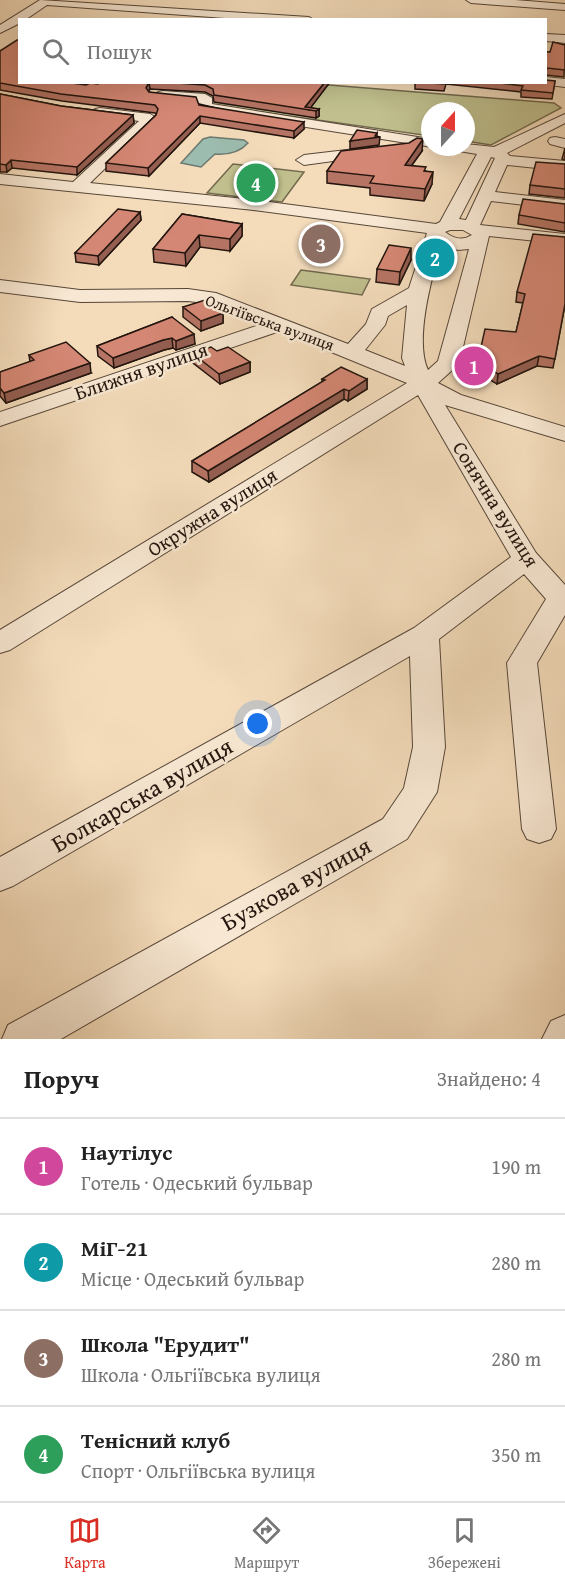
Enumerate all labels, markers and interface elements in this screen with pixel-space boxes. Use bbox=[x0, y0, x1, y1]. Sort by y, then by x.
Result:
search box bbox=[18, 18, 547, 84]
icon: search bbox=[39, 35, 72, 68]
text: Пошук bbox=[87, 35, 152, 67]
north arrow bbox=[421, 102, 475, 156]
pin: 4 bbox=[236, 160, 276, 206]
pin: 3 bbox=[302, 222, 340, 266]
pin: 2 bbox=[416, 236, 454, 280]
street label: Ольгіївська вулиця bbox=[202, 288, 338, 356]
street label: Ближня вулиця bbox=[70, 334, 211, 407]
pin: 1 bbox=[454, 344, 494, 388]
street label: Сонячна вулиця bbox=[446, 435, 547, 572]
street label: Окружна вулиця bbox=[141, 460, 282, 563]
your location bbox=[243, 709, 272, 738]
street label: Болкарська вулиця bbox=[44, 728, 239, 861]
street label: Бузкова вулиця bbox=[214, 828, 377, 939]
text: Поруч bbox=[24, 1059, 99, 1098]
text: Знайдено: 4 bbox=[437, 1064, 541, 1093]
text: Наутілус bbox=[81, 1136, 172, 1168]
text: 1 bbox=[38, 1152, 49, 1181]
text: 190 m bbox=[491, 1152, 541, 1181]
text: Готель · Одеський бульвар bbox=[81, 1168, 313, 1197]
text: МіГ-21 bbox=[81, 1232, 148, 1264]
text: 2 bbox=[38, 1248, 49, 1277]
text: 280 m bbox=[491, 1248, 541, 1277]
text: Місце · Одеський бульвар bbox=[81, 1264, 304, 1293]
text: Школа "Ерудит" bbox=[81, 1328, 250, 1360]
text: 3 bbox=[38, 1344, 49, 1373]
text: 280 m bbox=[491, 1344, 541, 1373]
text: Школа · Ольгіївська вулиця bbox=[81, 1360, 321, 1389]
text: Тенісний клуб bbox=[81, 1424, 230, 1456]
text: 4 bbox=[38, 1440, 49, 1469]
text: 350 m bbox=[491, 1440, 541, 1469]
text: Спорт · Ольгіївська вулиця bbox=[81, 1456, 315, 1485]
tab: Карта bbox=[64, 1514, 106, 1574]
tab: Маршрут bbox=[234, 1514, 299, 1574]
tab: Збережені bbox=[428, 1514, 501, 1574]

